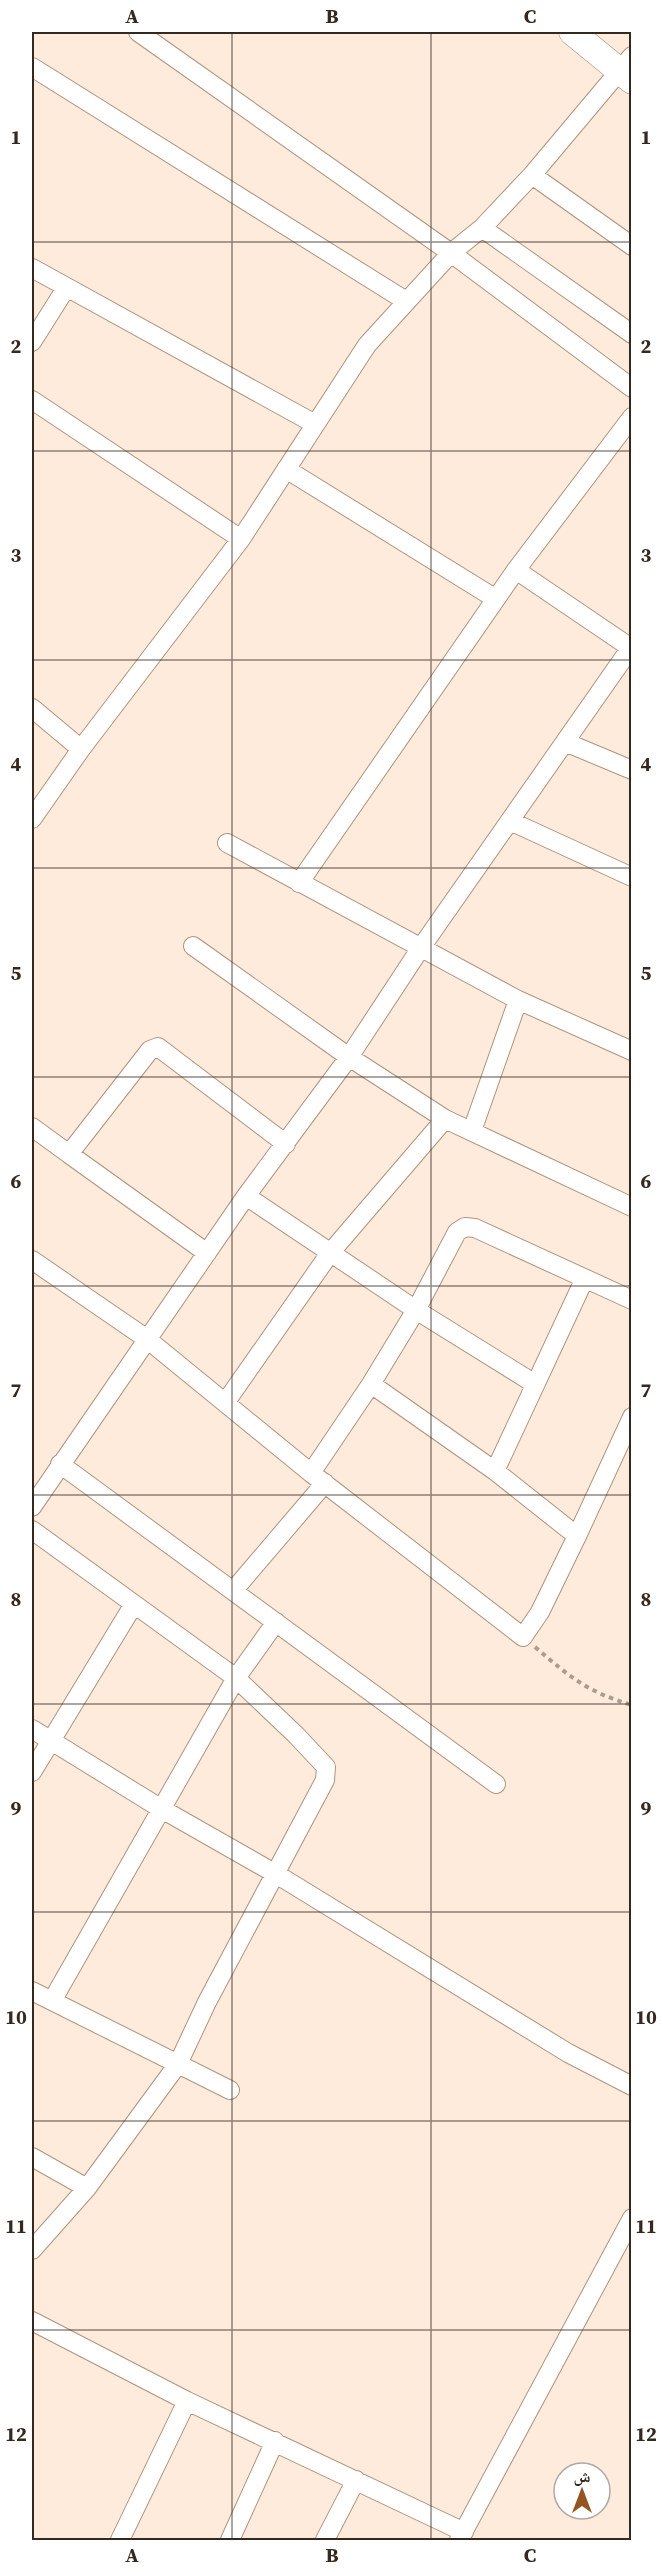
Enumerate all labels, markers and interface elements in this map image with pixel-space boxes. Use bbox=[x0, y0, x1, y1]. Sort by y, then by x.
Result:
text: A bbox=[125, 2, 139, 30]
text: B bbox=[325, 2, 339, 30]
text: C bbox=[524, 2, 536, 30]
text: 1 bbox=[11, 123, 21, 151]
text: 1 bbox=[641, 123, 651, 151]
text: 2 bbox=[11, 332, 22, 360]
text: 2 bbox=[641, 332, 652, 360]
text: 3 bbox=[11, 541, 22, 569]
text: 3 bbox=[641, 541, 652, 569]
text: 4 bbox=[11, 750, 22, 778]
text: 4 bbox=[641, 750, 652, 778]
text: 5 bbox=[11, 959, 22, 987]
text: 5 bbox=[641, 959, 652, 987]
text: 6 bbox=[11, 1167, 22, 1195]
text: 6 bbox=[641, 1167, 652, 1195]
text: 7 bbox=[11, 1376, 22, 1404]
text: 7 bbox=[641, 1376, 652, 1404]
text: 8 bbox=[11, 1585, 21, 1613]
text: 8 bbox=[641, 1585, 651, 1613]
text: 9 bbox=[11, 1794, 22, 1822]
text: 9 bbox=[641, 1794, 652, 1822]
text: 10 bbox=[5, 2003, 27, 2031]
text: 10 bbox=[635, 2003, 657, 2031]
text: 11 bbox=[5, 2212, 27, 2240]
text: 11 bbox=[635, 2212, 657, 2240]
text: 12 bbox=[5, 2420, 27, 2448]
text: 12 bbox=[635, 2420, 657, 2448]
north arrow bbox=[552, 2461, 612, 2521]
text: ش bbox=[574, 2465, 591, 2487]
text: A bbox=[125, 2541, 139, 2569]
text: B bbox=[325, 2541, 339, 2569]
text: C bbox=[524, 2541, 536, 2569]

